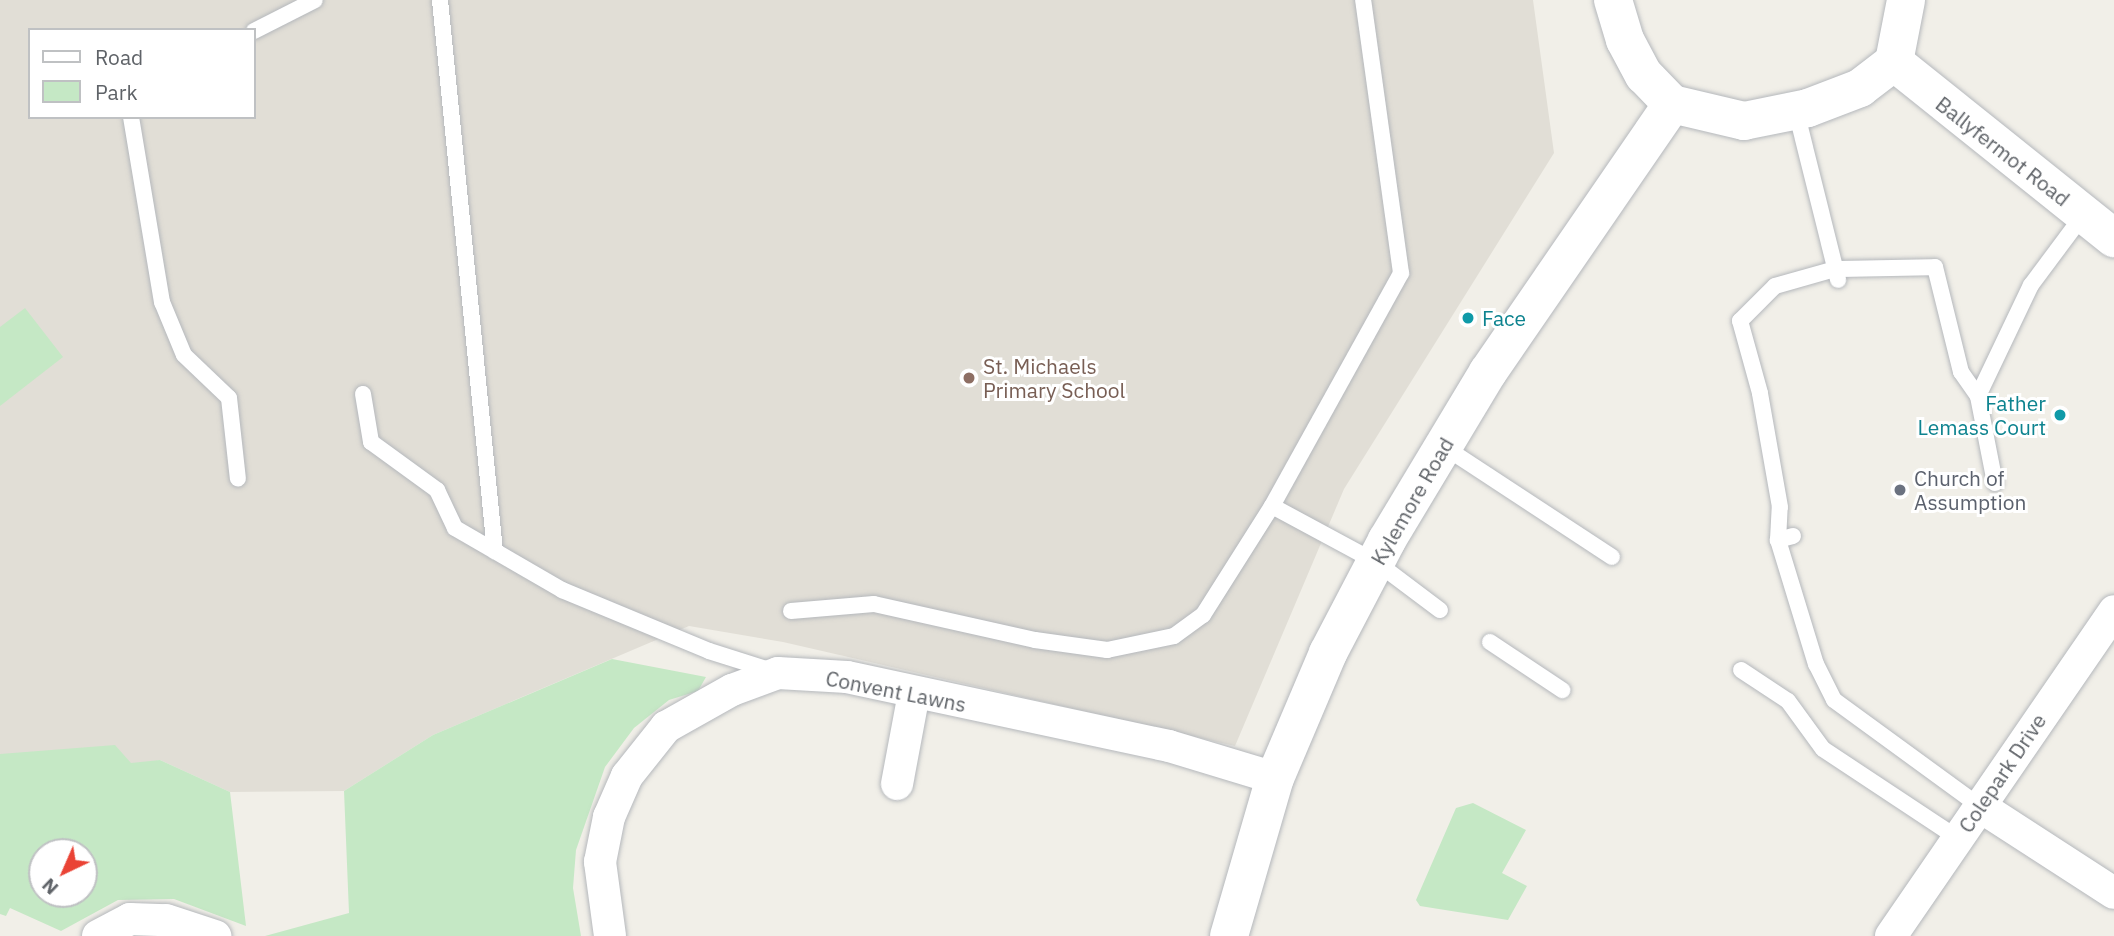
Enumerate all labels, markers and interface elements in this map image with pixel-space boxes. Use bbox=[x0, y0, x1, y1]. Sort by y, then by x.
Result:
legend bbox=[28, 28, 256, 119]
text: Road bbox=[95, 43, 143, 71]
text: Park bbox=[95, 78, 138, 106]
street label: Ballyfermot Road bbox=[1931, 91, 2075, 211]
place label: Face bbox=[1482, 305, 1526, 331]
marker: Face bbox=[1460, 310, 1476, 326]
place label: St. Michaels Primary School bbox=[983, 353, 1125, 403]
marker: St. Michaels Primary School bbox=[961, 370, 977, 386]
place label: Father Lemass Court bbox=[1917, 390, 2046, 440]
marker: Father Lemass Court bbox=[2052, 407, 2068, 423]
street label: Kylemore Road bbox=[1365, 433, 1459, 569]
place label: Church of Assumption bbox=[1914, 465, 2026, 515]
marker: Church of Assumption bbox=[1892, 482, 1908, 498]
street label: Convent Lawns bbox=[824, 665, 968, 717]
street label: Colepark Drive bbox=[1953, 709, 2051, 837]
north arrow bbox=[28, 838, 98, 908]
text: N bbox=[37, 873, 63, 900]

